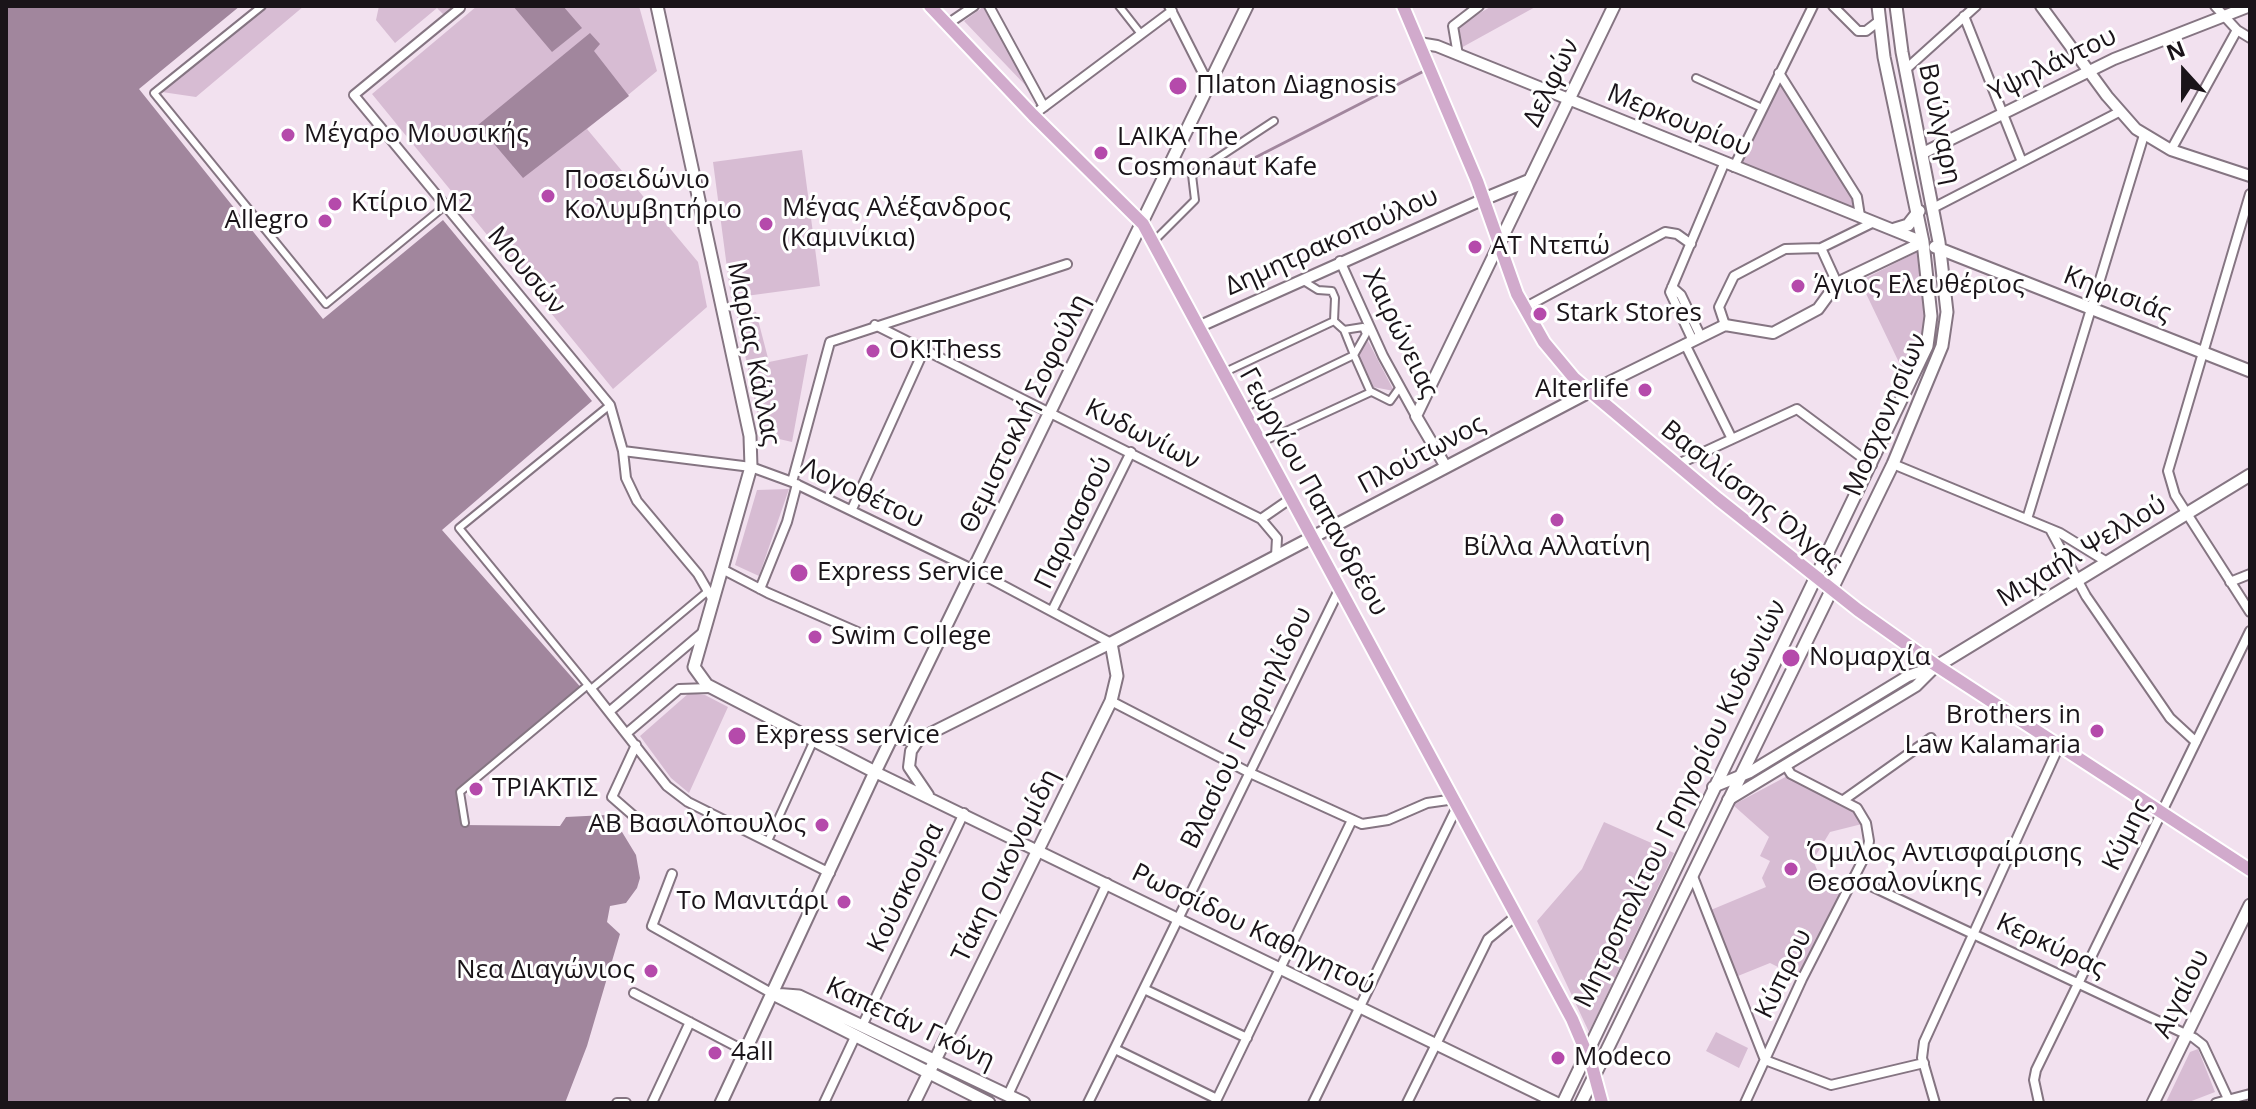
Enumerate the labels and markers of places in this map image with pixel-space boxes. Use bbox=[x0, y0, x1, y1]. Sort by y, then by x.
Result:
place label: Πlaton Δiagnosis bbox=[1196, 70, 1397, 102]
marker: Πlaton Δiagnosis bbox=[1167, 75, 1189, 97]
place label: Μέγαρο Μουσικής bbox=[304, 119, 529, 151]
place label: LAIKA The Cosmonaut Kafe bbox=[1117, 122, 1317, 184]
marker: Μέγαρο Μουσικής bbox=[279, 126, 297, 144]
marker: LAIKA The Cosmonaut Kafe bbox=[1092, 144, 1110, 162]
place label: Ποσειδώνιο Κολυμβητήριο bbox=[564, 165, 742, 226]
marker: Ποσειδώνιο Κολυμβητήριο bbox=[539, 187, 557, 205]
place label: Κτίριο Μ2 bbox=[351, 188, 473, 220]
place label: Μέγας Αλέξανδρος (Καμινίκια) bbox=[782, 193, 1011, 254]
marker: Κτίριο Μ2 bbox=[326, 195, 344, 213]
place label: Allegro bbox=[224, 205, 309, 237]
marker: Allegro bbox=[316, 212, 334, 230]
marker: Μέγας Αλέξανδρος (Καμινίκια) bbox=[757, 215, 775, 233]
place label: ΑΤ Ντεπώ bbox=[1491, 231, 1610, 263]
marker: ΑΤ Ντεπώ bbox=[1466, 238, 1484, 256]
place label: Άγιος Ελευθέριος bbox=[1814, 270, 2025, 302]
marker: Άγιος Ελευθέριος bbox=[1789, 277, 1807, 295]
place label: Stark Stores bbox=[1556, 298, 1702, 330]
marker: Stark Stores bbox=[1531, 305, 1549, 323]
place label: OK!Thess bbox=[889, 335, 1002, 367]
marker: OK!Thess bbox=[864, 342, 882, 360]
place label: Alterlife bbox=[1535, 374, 1629, 406]
marker: Alterlife bbox=[1636, 381, 1654, 399]
marker: Βίλλα Αλλατίνη bbox=[1548, 511, 1566, 529]
place label: Βίλλα Αλλατίνη bbox=[1463, 532, 1651, 564]
place label: Express Service bbox=[817, 557, 1004, 589]
marker: Express Service bbox=[788, 562, 810, 584]
place label: Swim College bbox=[831, 621, 991, 653]
marker: Swim College bbox=[806, 628, 824, 646]
place label: Νομαρχία bbox=[1809, 642, 1931, 674]
marker: Νομαρχία bbox=[1780, 647, 1802, 669]
place label: Brothers in Law Kalamaria bbox=[1905, 700, 2081, 762]
place label: Express service bbox=[755, 720, 940, 752]
marker: Brothers in Law Kalamaria bbox=[2088, 722, 2106, 740]
marker: Express service bbox=[726, 725, 748, 747]
place label: ΤΡΙΑΚΤΙΣ bbox=[492, 773, 598, 805]
marker: ΤΡΙΑΚΤΙΣ bbox=[467, 780, 485, 798]
place label: ΑΒ Βασιλόπουλος bbox=[589, 809, 806, 841]
marker: ΑΒ Βασιλόπουλος bbox=[813, 816, 831, 834]
place label: Όμιλος Αντισφαίρισης Θεσσαλονίκης bbox=[1807, 838, 2082, 900]
marker: Όμιλος Αντισφαίρισης Θεσσαλονίκης bbox=[1782, 860, 1800, 878]
place label: Το Μανιτάρι bbox=[676, 886, 828, 918]
marker: Το Μανιτάρι bbox=[835, 893, 853, 911]
place label: Νεα Διαγώνιος bbox=[456, 955, 635, 987]
marker: Νεα Διαγώνιος bbox=[642, 962, 660, 980]
place label: 4all bbox=[731, 1037, 773, 1069]
place label: Modeco bbox=[1574, 1042, 1672, 1074]
marker: 4all bbox=[706, 1044, 724, 1062]
marker: Modeco bbox=[1549, 1049, 1567, 1067]

